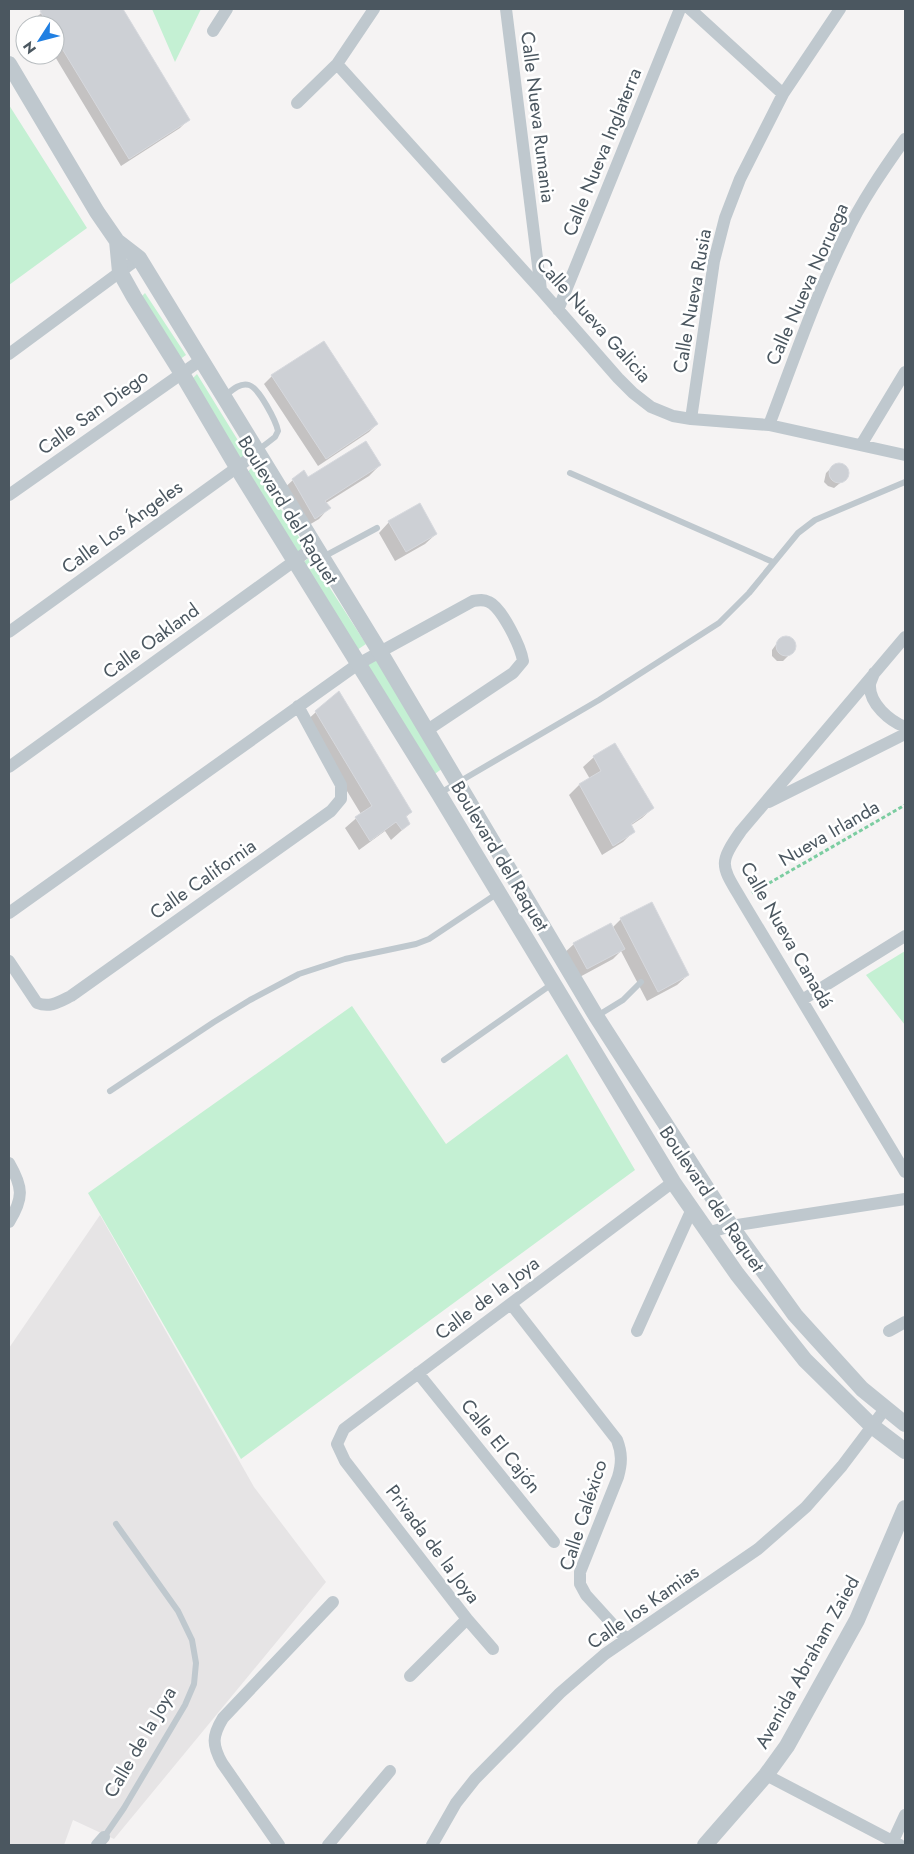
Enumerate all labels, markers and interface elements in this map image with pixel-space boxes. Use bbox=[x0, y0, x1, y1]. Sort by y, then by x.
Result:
north arrow bbox=[15, 15, 65, 65]
street label: Calle Nueva Rumania bbox=[514, 30, 562, 204]
text: N bbox=[18, 37, 41, 58]
street label: Calle Nueva Inglaterra bbox=[556, 64, 648, 240]
street label: Calle Nueva Noruega bbox=[759, 199, 855, 369]
street label: Calle Nueva Rusia bbox=[666, 227, 718, 375]
street label: Calle Nueva Galicia bbox=[530, 251, 658, 389]
street label: Calle San Diego bbox=[32, 363, 154, 461]
street label: Boulevard del Raquet bbox=[231, 430, 345, 590]
street label: Calle Los Ángeles bbox=[56, 474, 188, 580]
street label: Calle Oakland bbox=[97, 597, 205, 685]
street label: Boulevard del Raquet bbox=[444, 776, 556, 937]
street label: Nueva Irlanda bbox=[774, 793, 884, 873]
street label: Calle California bbox=[144, 832, 262, 926]
street label: Calle Nueva Canadá bbox=[734, 857, 840, 1013]
street label: Boulevard del Raquet bbox=[653, 1121, 771, 1278]
street label: Calle de la Joya bbox=[429, 1250, 545, 1346]
street label: Calle El Cajón bbox=[455, 1393, 547, 1499]
street label: Calle Caléxico bbox=[552, 1456, 614, 1574]
street label: Privada de la Joya bbox=[379, 1479, 487, 1609]
street label: Calle los Kamias bbox=[582, 1558, 705, 1656]
street label: Avenida Abraham Zaied bbox=[748, 1571, 866, 1753]
street label: Calle de la Joya bbox=[97, 1682, 183, 1802]

